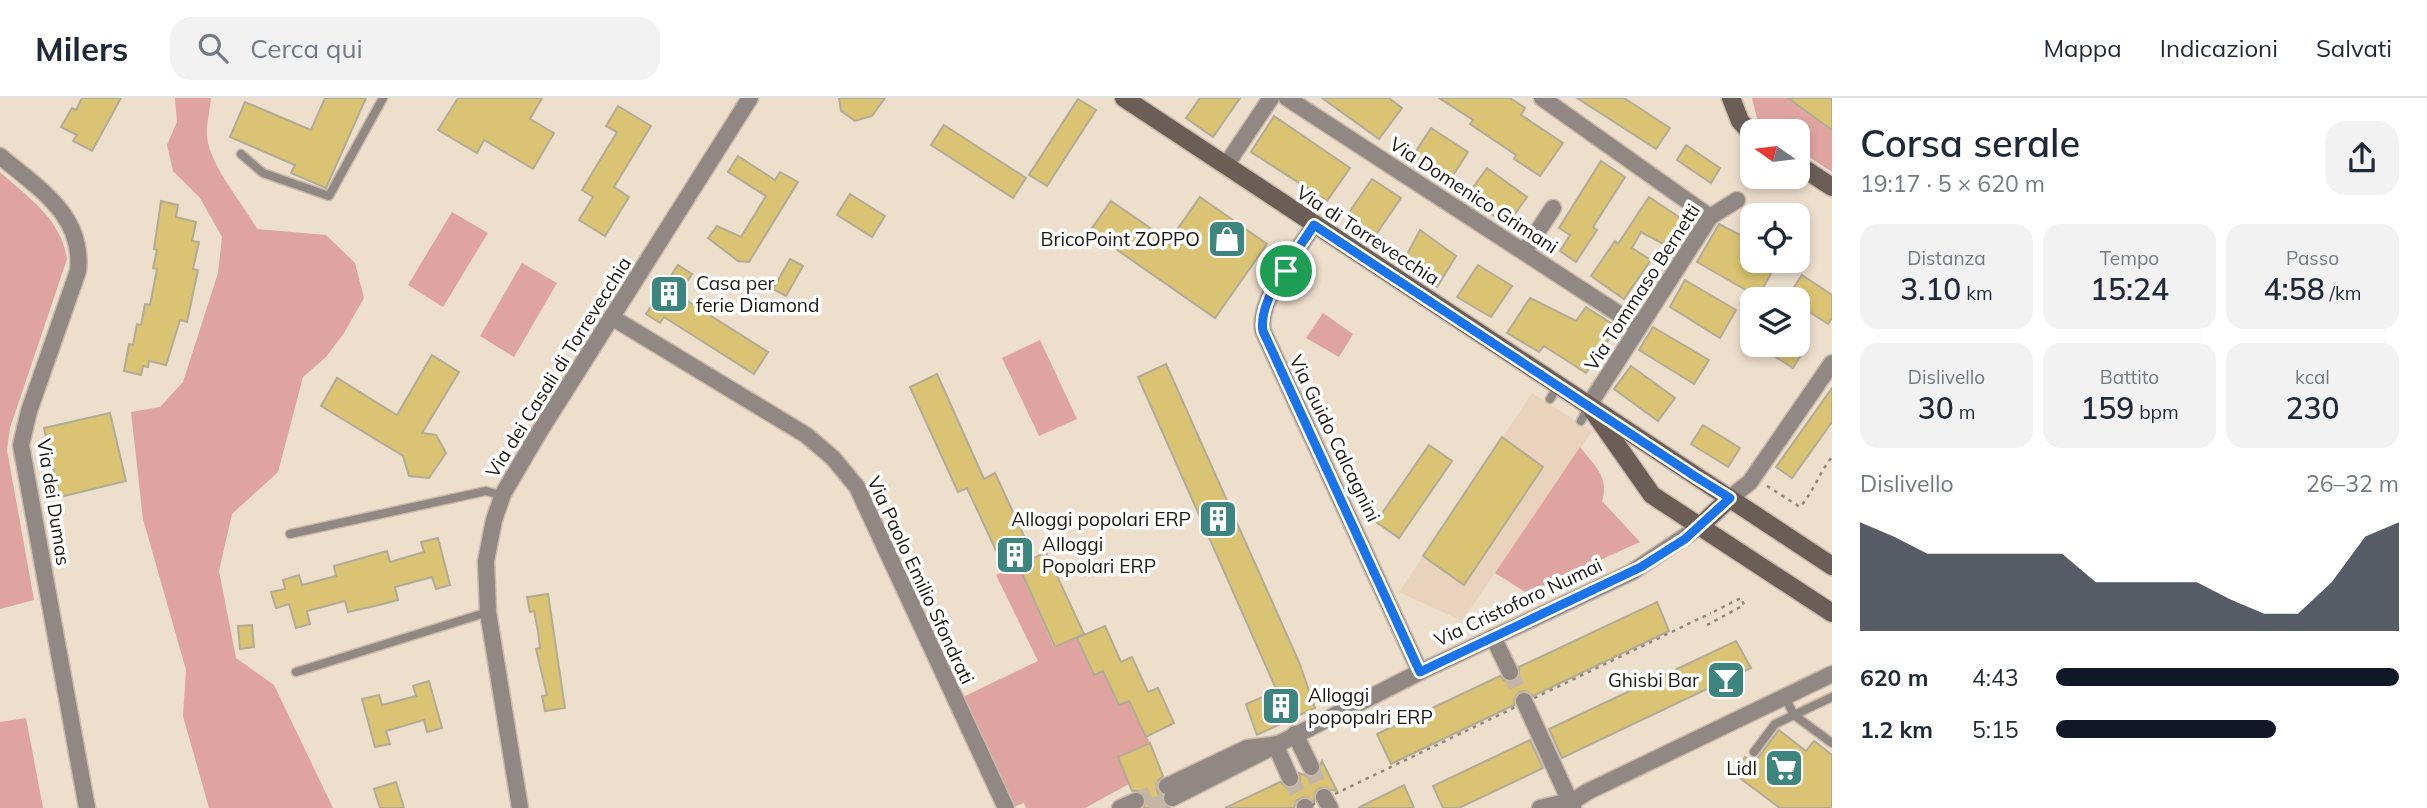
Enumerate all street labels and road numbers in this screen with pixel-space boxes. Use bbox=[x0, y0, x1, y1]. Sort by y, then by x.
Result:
street label: Via Domenico Grimani bbox=[1385, 132, 1563, 258]
street label: Via di Torrevecchia bbox=[1292, 180, 1444, 290]
street label: Via Tommaso Bernetti bbox=[1579, 199, 1705, 375]
street label: Via dei Casali di Torrevecchia bbox=[480, 252, 636, 482]
street label: Via Guido Calcagnini bbox=[1284, 351, 1386, 525]
street label: Via dei Dumas bbox=[32, 437, 76, 567]
street label: Via Paolo Emilio Sfondrati bbox=[862, 472, 980, 688]
street label: Via Cristoforo Numai bbox=[1430, 553, 1606, 651]

